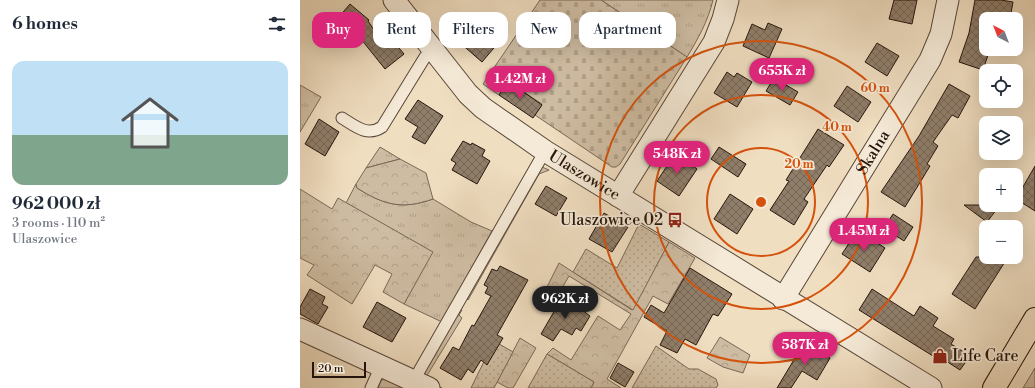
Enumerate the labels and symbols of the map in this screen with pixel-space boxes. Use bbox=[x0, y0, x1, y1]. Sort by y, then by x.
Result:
north arrow bbox=[979, 12, 1023, 56]
pin: 655K zł bbox=[745, 58, 819, 92]
pin: 1.42M zł bbox=[479, 66, 561, 100]
text: 60 m bbox=[860, 81, 890, 96]
text: 40 m bbox=[822, 120, 852, 135]
street label: Skalna bbox=[852, 126, 895, 178]
pin: 548K zł bbox=[640, 141, 714, 175]
street label: Ulaszowice bbox=[545, 146, 624, 205]
text: 20 m bbox=[784, 157, 814, 172]
centre of rings bbox=[754, 195, 768, 209]
place label: Ulaszowice 02 bbox=[560, 210, 663, 230]
bus stop icon: Ulaszowice 02 bbox=[666, 211, 684, 229]
pin: 1.45M zł bbox=[823, 218, 905, 252]
pin: 962K zł bbox=[528, 286, 602, 320]
pin: 587K zł bbox=[768, 332, 842, 366]
place label: Life Care bbox=[952, 346, 1019, 366]
shop icon: Life Care bbox=[931, 347, 949, 365]
scale bar bbox=[312, 360, 366, 379]

